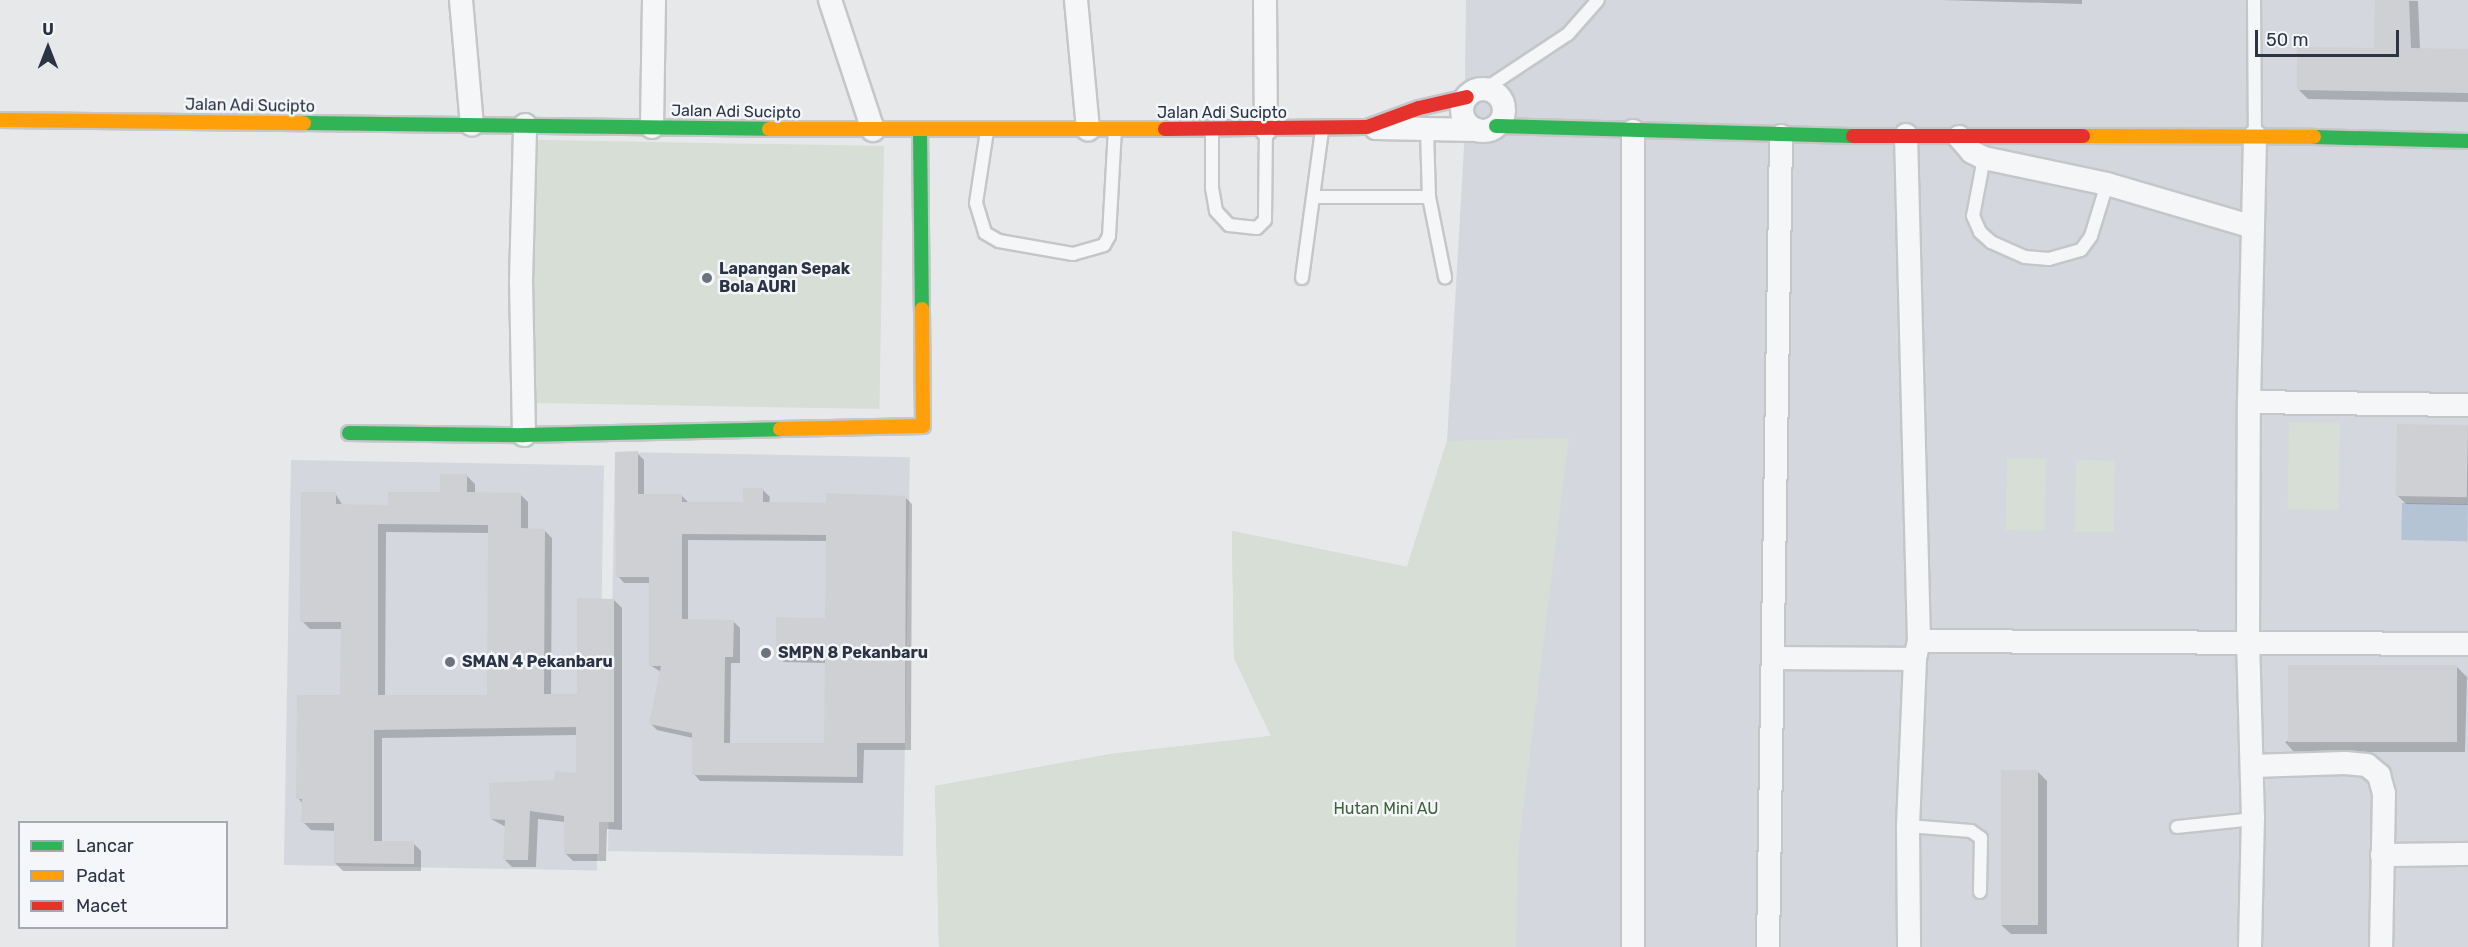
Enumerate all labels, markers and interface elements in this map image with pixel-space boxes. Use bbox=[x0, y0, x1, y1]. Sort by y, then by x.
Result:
north arrow bbox=[18, 18, 78, 78]
scale bar bbox=[2258, 18, 2402, 56]
text: U bbox=[42, 20, 54, 39]
text: 50 m bbox=[2266, 29, 2309, 51]
street label: Jalan Adi Sucipto bbox=[185, 95, 315, 117]
street label: Jalan Adi Sucipto bbox=[671, 101, 801, 123]
street label: Jalan Adi Sucipto bbox=[1157, 103, 1287, 123]
place label: Lapangan Sepak Bola AURI bbox=[719, 259, 850, 297]
marker: Lapangan Sepak Bola AURI bbox=[700, 271, 714, 285]
place label: SMPN 8 Pekanbaru bbox=[778, 643, 928, 663]
marker: SMPN 8 Pekanbaru bbox=[759, 646, 773, 660]
place label: SMAN 4 Pekanbaru bbox=[462, 652, 613, 672]
marker: SMAN 4 Pekanbaru bbox=[443, 655, 457, 669]
park label: Hutan Mini AU bbox=[1333, 799, 1439, 819]
legend bbox=[18, 821, 228, 929]
text: Lancar bbox=[76, 835, 134, 857]
text: Padat bbox=[76, 865, 125, 887]
text: Macet bbox=[76, 895, 127, 917]

